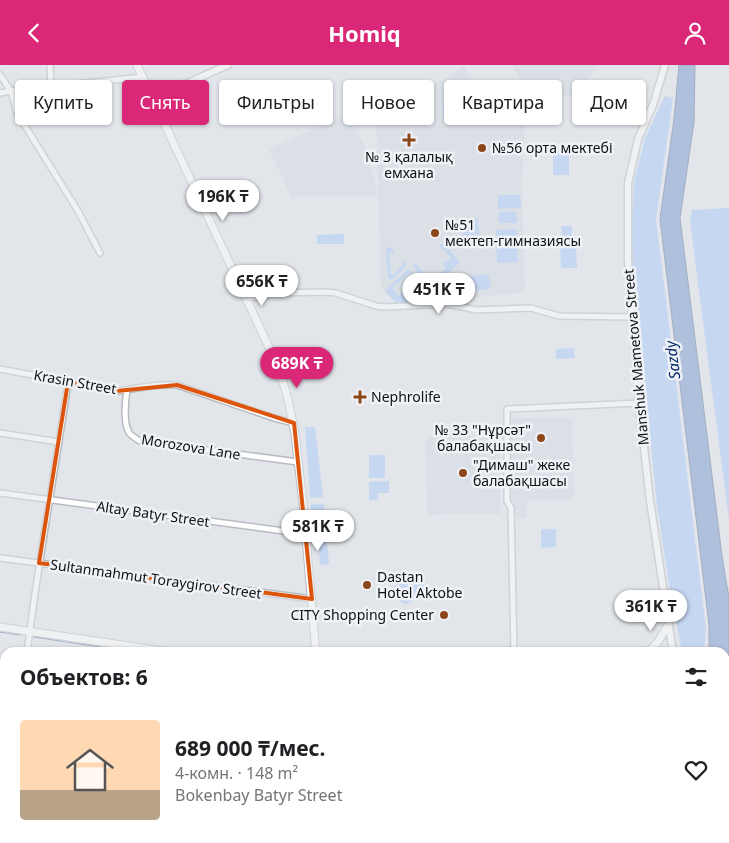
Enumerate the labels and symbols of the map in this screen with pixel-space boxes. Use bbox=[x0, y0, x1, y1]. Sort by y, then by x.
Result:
marker: № 3 қалалық емхана bbox=[402, 133, 416, 147]
place label: №56 орта мектебі bbox=[492, 138, 613, 157]
marker: №56 орта мектебі bbox=[476, 142, 488, 154]
place label: № 3 қалалық емхана bbox=[365, 147, 453, 182]
pin: 196K ₸ bbox=[182, 179, 264, 222]
place label: №51 мектеп-гимназиясы bbox=[445, 215, 581, 250]
marker: №51 мектеп-гимназиясы bbox=[429, 227, 441, 239]
pin: 656K ₸ bbox=[221, 265, 303, 307]
street label: Manshuk Mametova Street bbox=[618, 268, 653, 446]
pin: 451K ₸ bbox=[398, 273, 480, 315]
water label: Sazdy bbox=[660, 339, 684, 380]
pin: 689K ₸ bbox=[256, 347, 338, 389]
street label: Krasin Street bbox=[32, 365, 118, 398]
place label: Nephrolife bbox=[371, 387, 441, 406]
marker: Nephrolife bbox=[353, 390, 367, 404]
place label: № 33 "Нұрсәт" балабақшасы bbox=[434, 420, 531, 455]
street label: Morozova Lane bbox=[140, 429, 242, 464]
marker: № 33 "Нұрсәт" балабақшасы bbox=[535, 432, 547, 444]
place label: "Димаш" жеке балабақшасы bbox=[473, 455, 570, 490]
marker: "Димаш" жеке балабақшасы bbox=[457, 467, 469, 479]
street label: Altay Batyr Street bbox=[95, 496, 211, 531]
pin: 581K ₸ bbox=[277, 509, 359, 552]
street label: Sultanmahmut Toraygirov Street bbox=[49, 554, 263, 603]
place label: Dastan Hotel Aktobe bbox=[377, 567, 463, 602]
marker: Dastan Hotel Aktobe bbox=[361, 579, 373, 591]
pin: 361K ₸ bbox=[610, 589, 692, 632]
place label: CITY Shopping Center bbox=[290, 605, 434, 624]
marker: CITY Shopping Center bbox=[438, 609, 450, 621]

